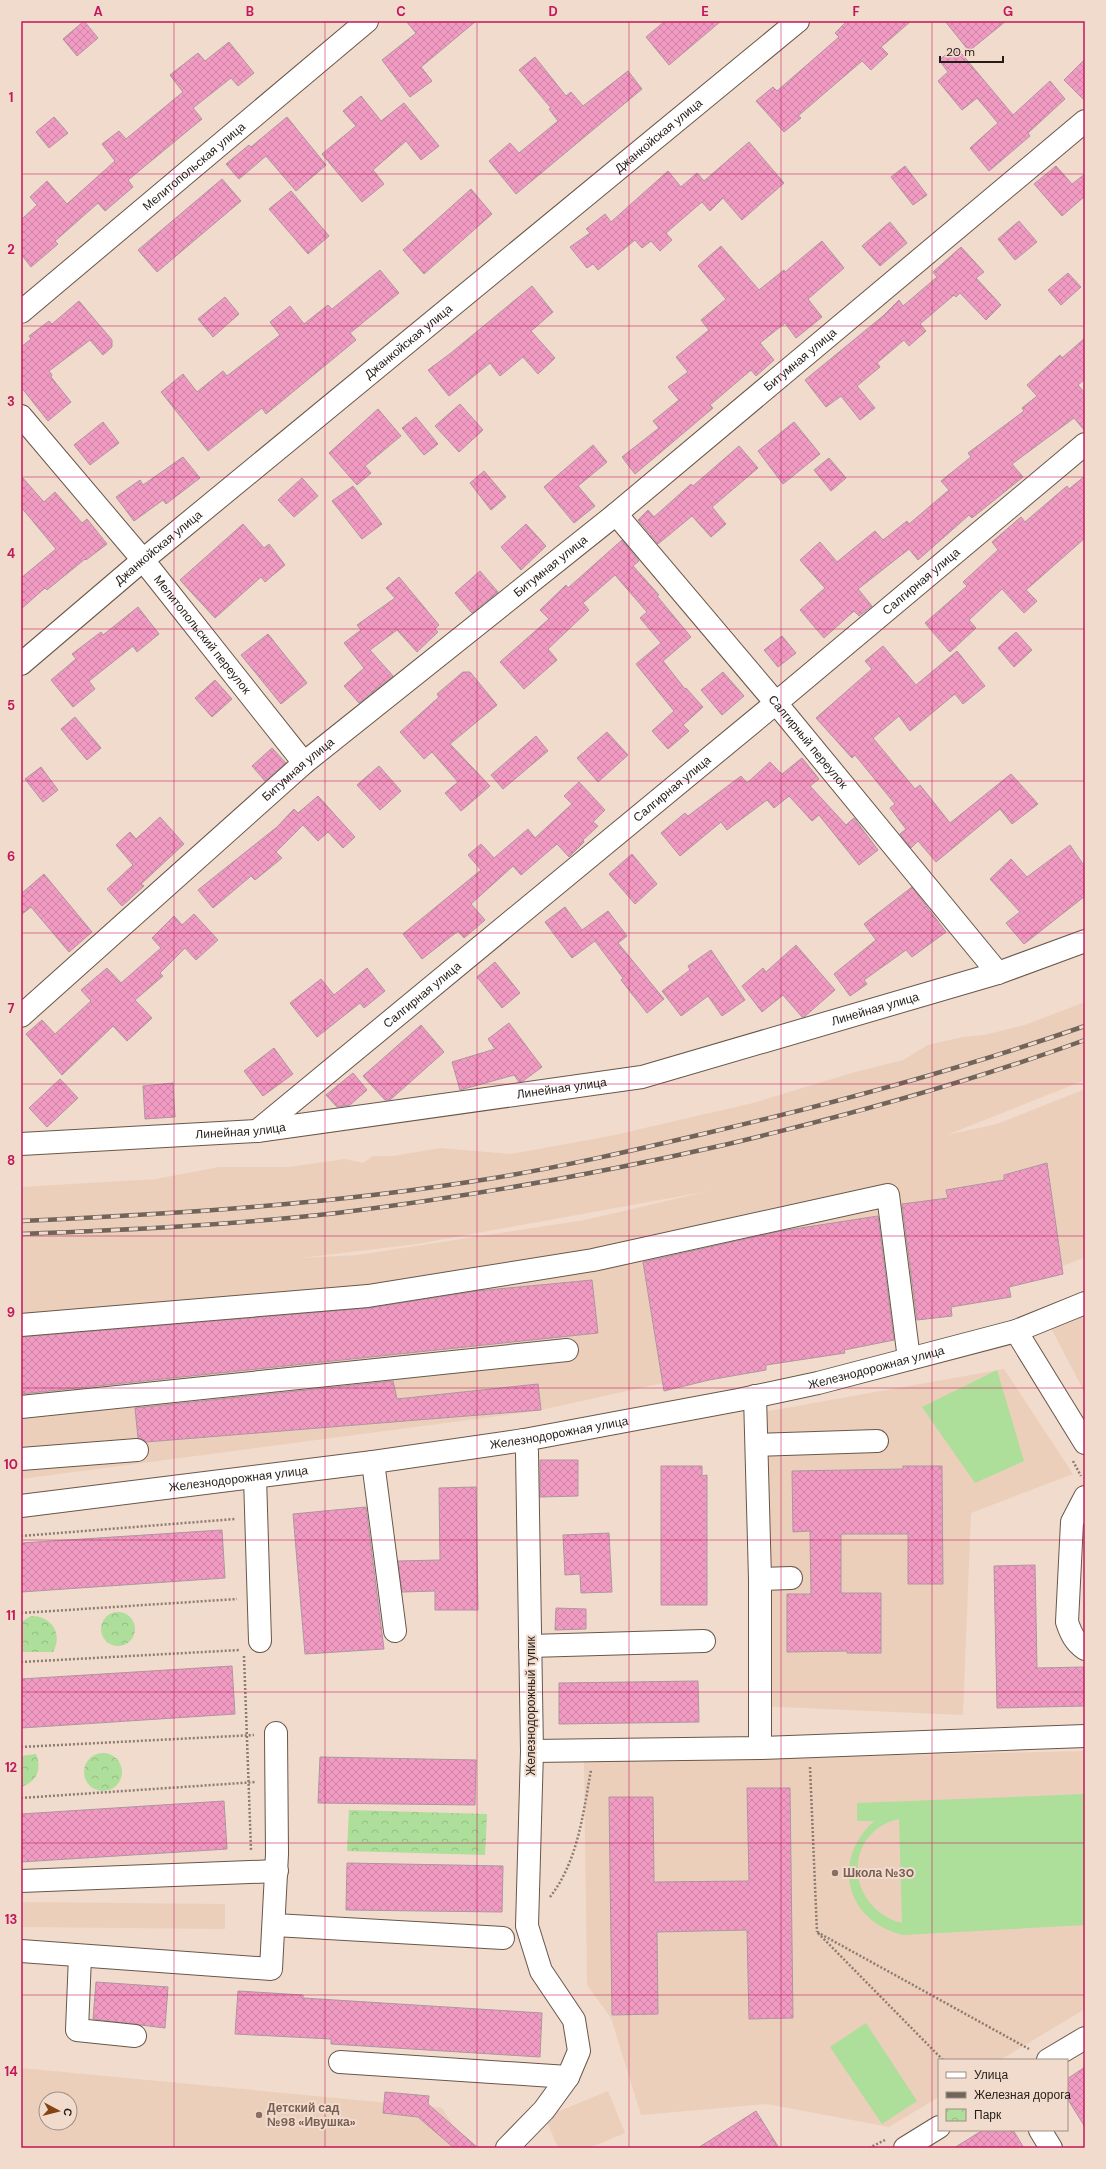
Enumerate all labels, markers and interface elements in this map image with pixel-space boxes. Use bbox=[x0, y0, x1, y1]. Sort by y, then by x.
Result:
text: A bbox=[93, 3, 103, 20]
text: B bbox=[246, 3, 254, 20]
text: C bbox=[396, 3, 406, 20]
text: D bbox=[548, 3, 558, 20]
text: E bbox=[701, 3, 709, 20]
text: F bbox=[852, 3, 860, 20]
text: G bbox=[1003, 3, 1013, 20]
scale bar bbox=[940, 38, 1003, 64]
text: 20 m bbox=[946, 44, 975, 60]
text: 1 bbox=[9, 89, 13, 106]
street label: Джанкойская улица bbox=[611, 95, 706, 177]
street label: Мелитопольская улица bbox=[139, 119, 249, 214]
text: 2 bbox=[7, 241, 15, 258]
street label: Джанкойская улица bbox=[361, 301, 456, 382]
street label: Битумная улица bbox=[760, 324, 840, 395]
text: 3 bbox=[7, 393, 15, 410]
street label: Джанкойская улица bbox=[111, 506, 206, 589]
street label: Битумная улица bbox=[510, 532, 591, 601]
street label: Салгирная улица bbox=[879, 544, 963, 618]
text: 4 bbox=[7, 545, 15, 562]
street label: Мелитопольский переулок bbox=[150, 572, 255, 698]
street label: Салгирный переулок bbox=[765, 692, 852, 793]
text: 5 bbox=[7, 697, 15, 714]
street label: Битумная улица bbox=[259, 734, 338, 805]
street label: Салгирная улица bbox=[630, 752, 715, 826]
text: 6 bbox=[7, 848, 15, 865]
street label: Салгирная улица bbox=[380, 958, 465, 1032]
street label: Линейная улица bbox=[829, 988, 921, 1029]
text: 7 bbox=[8, 1000, 15, 1017]
street label: Линейная улица bbox=[516, 1074, 608, 1102]
street label: Линейная улица bbox=[195, 1119, 287, 1142]
text: 8 bbox=[7, 1152, 15, 1169]
text: 9 bbox=[7, 1304, 15, 1321]
street label: Железнодорожная улица bbox=[807, 1342, 946, 1393]
street label: Железнодорожная улица bbox=[489, 1413, 630, 1453]
text: 10 bbox=[4, 1456, 18, 1473]
street label: Железнодорожная улица bbox=[168, 1462, 309, 1495]
text: 11 bbox=[6, 1607, 16, 1624]
street label: Железнодорожный тупик bbox=[523, 1636, 539, 1776]
text: 12 bbox=[5, 1759, 17, 1776]
place label: Школа №30 bbox=[843, 1865, 914, 1881]
marker: Школа №30 bbox=[830, 1868, 840, 1878]
text: 13 bbox=[5, 1911, 17, 1928]
legend bbox=[938, 2059, 1068, 2131]
text: 14 bbox=[4, 2063, 18, 2080]
text: Улица bbox=[974, 2067, 1008, 2083]
text: Железная дорога bbox=[974, 2087, 1071, 2103]
north arrow bbox=[38, 2091, 78, 2131]
place label: Детский сад №98 «Ивушка» bbox=[267, 2100, 356, 2130]
text: С bbox=[60, 2107, 75, 2117]
text: Парк bbox=[974, 2107, 1002, 2123]
marker: Детский сад №98 «Ивушка» bbox=[254, 2110, 264, 2120]

